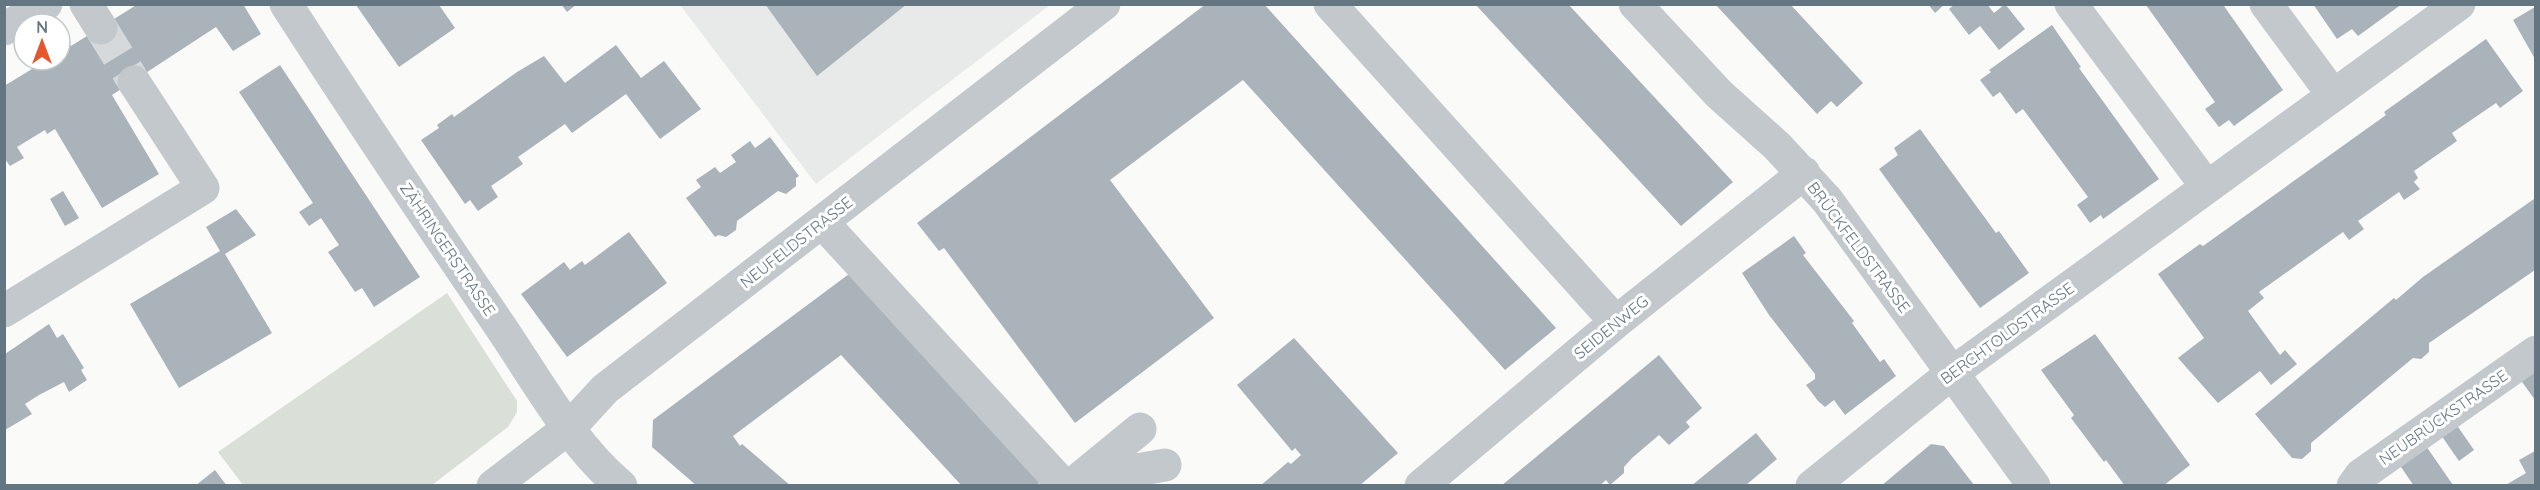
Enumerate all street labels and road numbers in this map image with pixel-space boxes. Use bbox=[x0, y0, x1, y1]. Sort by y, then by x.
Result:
street label: BRÜCKFELDSTRASSE bbox=[1803, 178, 1915, 316]
street label: ZÄHRINGERSTRASSE bbox=[396, 179, 500, 319]
street label: NEUFELDSTRASSE bbox=[736, 192, 856, 292]
street label: BERCHTOLDSTRASSE bbox=[1936, 278, 2078, 388]
street label: SEIDENWEG bbox=[1570, 291, 1652, 363]
street label: NEUBRÜCKSTRASSE bbox=[2375, 365, 2511, 469]

